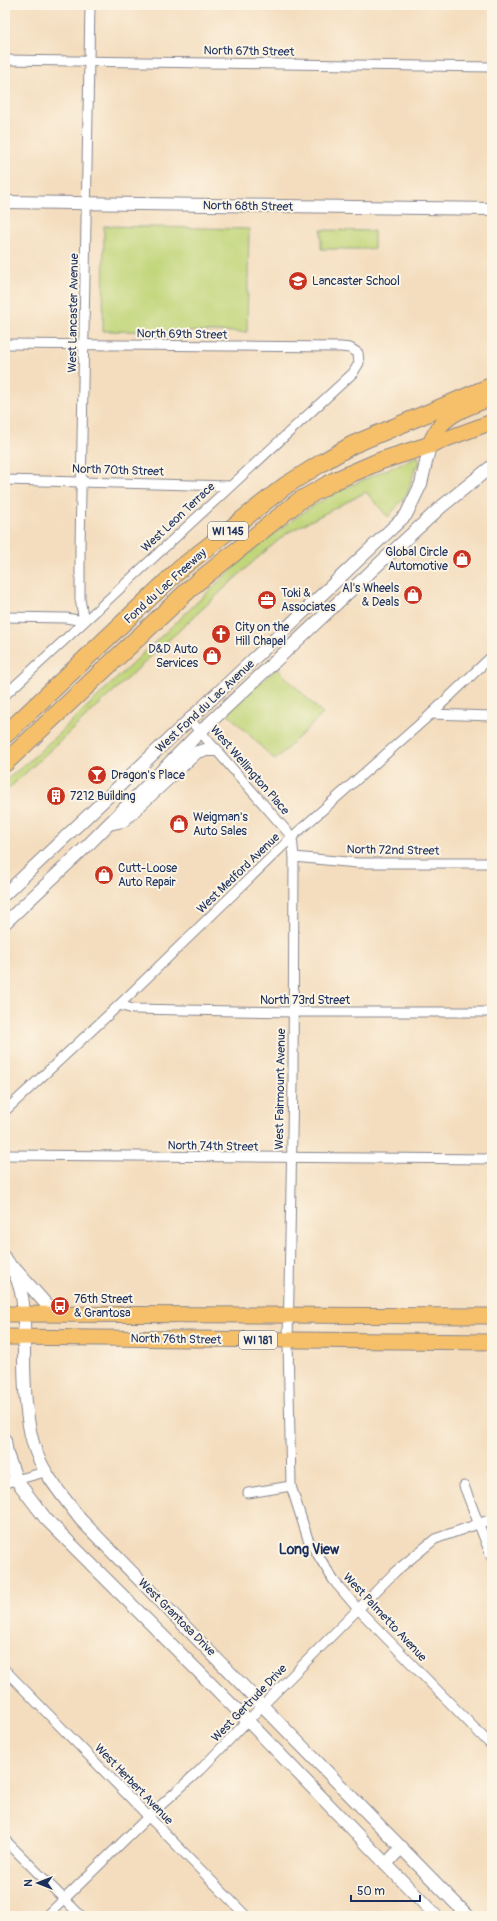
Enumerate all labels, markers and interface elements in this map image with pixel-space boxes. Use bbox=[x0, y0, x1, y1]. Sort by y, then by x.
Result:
street label: North 67th Street bbox=[204, 43, 295, 60]
street label: North 68th Street bbox=[203, 198, 294, 215]
street label: West Lancaster Avenue bbox=[65, 253, 82, 373]
school or university icon: Lancaster School bbox=[287, 270, 309, 292]
place label: Lancaster School bbox=[312, 274, 400, 289]
street label: North 69th Street bbox=[137, 326, 228, 343]
street label: North 70th Street bbox=[72, 461, 164, 480]
street label: West Leon Terrace bbox=[138, 479, 218, 555]
road number: WI 145 bbox=[208, 522, 248, 540]
street label: Fond du Lac Freeway bbox=[121, 545, 210, 627]
place label: Global Circle Automotive bbox=[385, 545, 448, 574]
shop icon: Global Circle Automotive bbox=[451, 548, 473, 570]
place label: Al's Wheels & Deals bbox=[342, 581, 400, 610]
shop icon: Al's Wheels & Deals bbox=[402, 584, 424, 606]
place label: Toki & Associates bbox=[281, 586, 336, 615]
office icon: Toki & Associates bbox=[256, 589, 278, 611]
place label: City on the Hill Chapel bbox=[235, 620, 289, 649]
church icon: City on the Hill Chapel bbox=[210, 623, 232, 645]
place label: D&D Auto Services bbox=[148, 642, 199, 671]
shop icon: D&D Auto Services bbox=[201, 645, 223, 667]
street label: West Fond du Lac Avenue bbox=[153, 657, 258, 756]
street label: West Wellington Place bbox=[207, 723, 293, 818]
bar icon: Dragon's Place bbox=[86, 764, 108, 786]
place label: Dragon's Place bbox=[111, 768, 185, 783]
building icon: 7212 Building bbox=[45, 785, 67, 807]
place label: 7212 Building bbox=[70, 789, 136, 804]
place label: Weigman's Auto Sales bbox=[193, 810, 248, 839]
shop icon: Weigman's Auto Sales bbox=[168, 813, 190, 835]
street label: West Medford Avenue bbox=[194, 830, 283, 917]
street label: North 72nd Street bbox=[346, 842, 440, 859]
place label: Cutt-Loose Auto Repair bbox=[118, 861, 177, 890]
shop icon: Cutt-Loose Auto Repair bbox=[93, 864, 115, 886]
street label: North 73rd Street bbox=[260, 993, 350, 1008]
street label: West Fairmount Avenue bbox=[272, 1028, 289, 1150]
street label: North 74th Street bbox=[167, 1138, 259, 1155]
place label: 76th Street & Grantosa bbox=[74, 1292, 133, 1321]
bus stop icon: 76th Street & Grantosa bbox=[49, 1295, 71, 1317]
street label: North 76th Street bbox=[130, 1331, 222, 1348]
road number: WI 181 bbox=[239, 1331, 277, 1349]
district label: Long View bbox=[279, 1541, 340, 1558]
street label: West Palmetto Avenue bbox=[340, 1570, 430, 1665]
street label: West Grantosa Drive bbox=[135, 1575, 219, 1659]
street label: West Gertrude Drive bbox=[208, 1661, 290, 1745]
street label: West Herbert Avenue bbox=[91, 1741, 176, 1828]
north arrow bbox=[18, 1863, 58, 1903]
scale bar bbox=[351, 1877, 420, 1903]
text: N bbox=[22, 1879, 35, 1887]
text: 50 m bbox=[357, 1884, 385, 1899]

